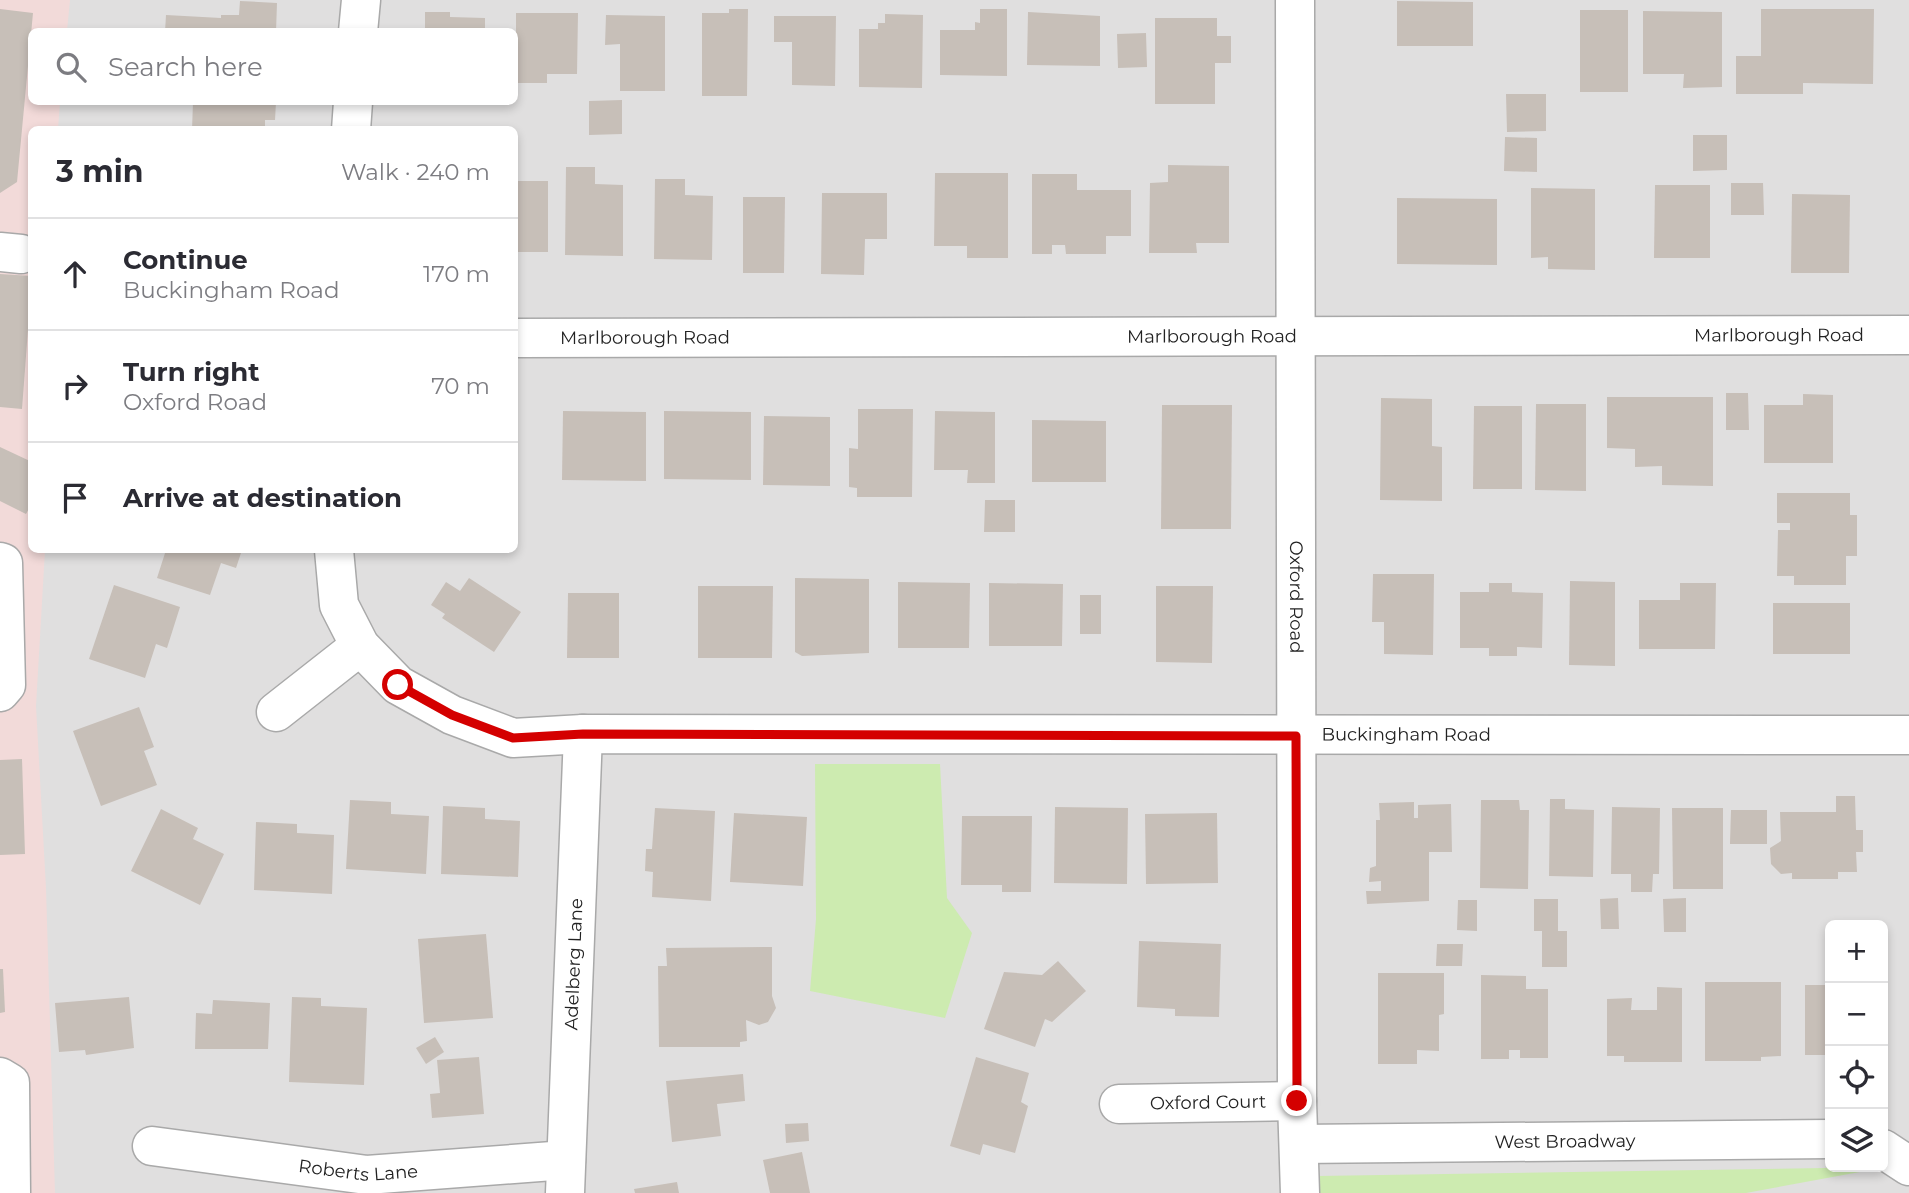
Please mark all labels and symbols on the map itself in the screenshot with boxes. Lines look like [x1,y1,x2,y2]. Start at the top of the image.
street label: Marlborough Road [1694,324,1864,346]
street label: Marlborough Road [1127,325,1297,348]
street label: Marlborough Road [560,327,730,349]
street label: Oxford Road [1285,541,1307,653]
route start [382,669,413,700]
street label: Buckingham Road [1321,724,1491,746]
street label: Adelberg Lane [560,898,588,1031]
route end [1281,1085,1312,1116]
street label: Oxford Court [1150,1091,1266,1114]
street label: West Broadway [1494,1130,1636,1153]
street label: Roberts Lane [297,1155,419,1186]

